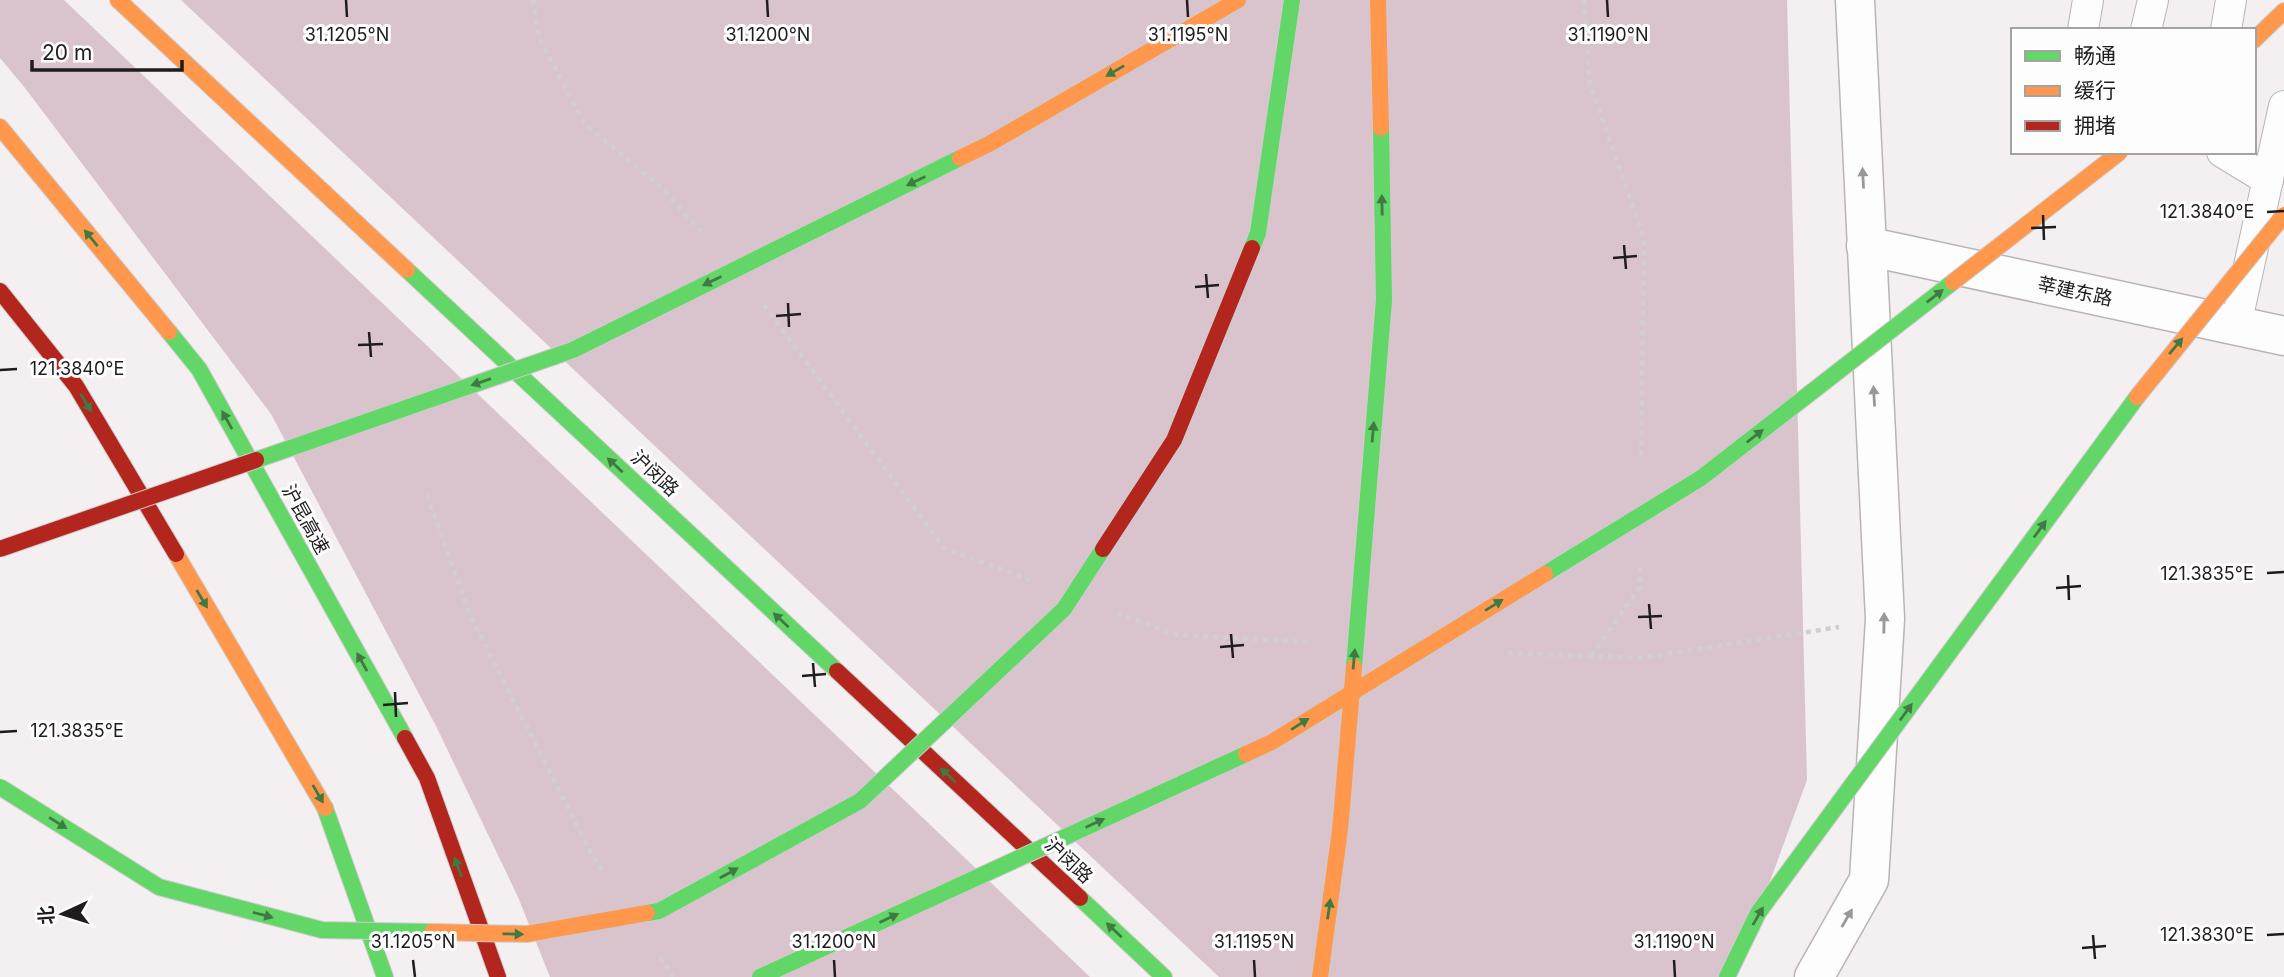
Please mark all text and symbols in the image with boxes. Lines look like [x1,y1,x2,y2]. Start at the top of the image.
text: 31.1205°N [305,24,389,45]
text: 31.1200°N [726,24,810,45]
text: 31.1195°N [1148,24,1228,45]
text: 31.1190°N [1568,24,1649,45]
scale bar [32,28,182,72]
legend [2011,28,2256,154]
text: 20 m [42,40,92,65]
text: 畅通 [2074,43,2116,68]
one-way arrow [1106,65,1125,77]
text: 缓行 [2074,78,2116,103]
text: 拥堵 [2074,113,2116,138]
one-way arrow [1858,167,1869,189]
one-way arrow [906,175,926,186]
one-way arrow [1377,194,1388,216]
text: 121.3840°E [2160,201,2254,222]
one-way arrow [84,230,99,248]
street label: 莘建东路 [2035,272,2114,311]
one-way arrow [702,276,722,287]
one-way arrow [1925,289,1943,304]
one-way arrow [2168,338,2183,355]
text: 121.3840°E [30,358,124,379]
one-way arrow [471,377,492,388]
one-way arrow [1868,384,1879,406]
one-way arrow [80,394,92,413]
one-way arrow [221,410,233,430]
one-way arrow [1368,421,1379,443]
one-way arrow [1746,429,1764,443]
street label: 沪闵路 [626,446,683,501]
one-way arrow [607,457,624,473]
street label: 沪昆高速 [277,480,334,558]
one-way arrow [2033,520,2047,538]
text: 121.3835°E [2160,563,2254,584]
one-way arrow [196,589,208,608]
one-way arrow [1484,599,1504,612]
one-way arrow [773,612,790,628]
one-way arrow [1879,612,1890,634]
one-way arrow [1349,648,1360,670]
one-way arrow [356,652,368,671]
one-way arrow [1898,703,1912,721]
one-way arrow [1291,718,1310,731]
text: 121.3835°E [30,720,124,741]
one-way arrow [939,767,956,783]
one-way arrow [312,785,324,804]
one-way arrow [48,817,67,830]
one-way arrow [1085,817,1106,828]
street label: 沪闵路 [1040,833,1097,888]
one-way arrow [453,856,464,877]
one-way arrow [719,867,739,879]
north arrow [28,879,98,949]
one-way arrow [1324,898,1335,920]
text: 北 [34,905,59,925]
one-way arrow [1752,907,1764,926]
one-way arrow [1841,908,1854,927]
one-way arrow [253,910,274,920]
one-way arrow [879,912,899,924]
one-way arrow [1106,923,1123,939]
text: 121.3830°E [2160,924,2254,945]
one-way arrow [502,928,524,939]
text: 31.1205°N [371,931,455,952]
text: 31.1200°N [792,931,876,952]
text: 31.1195°N [1214,931,1294,952]
text: 31.1190°N [1634,931,1715,952]

